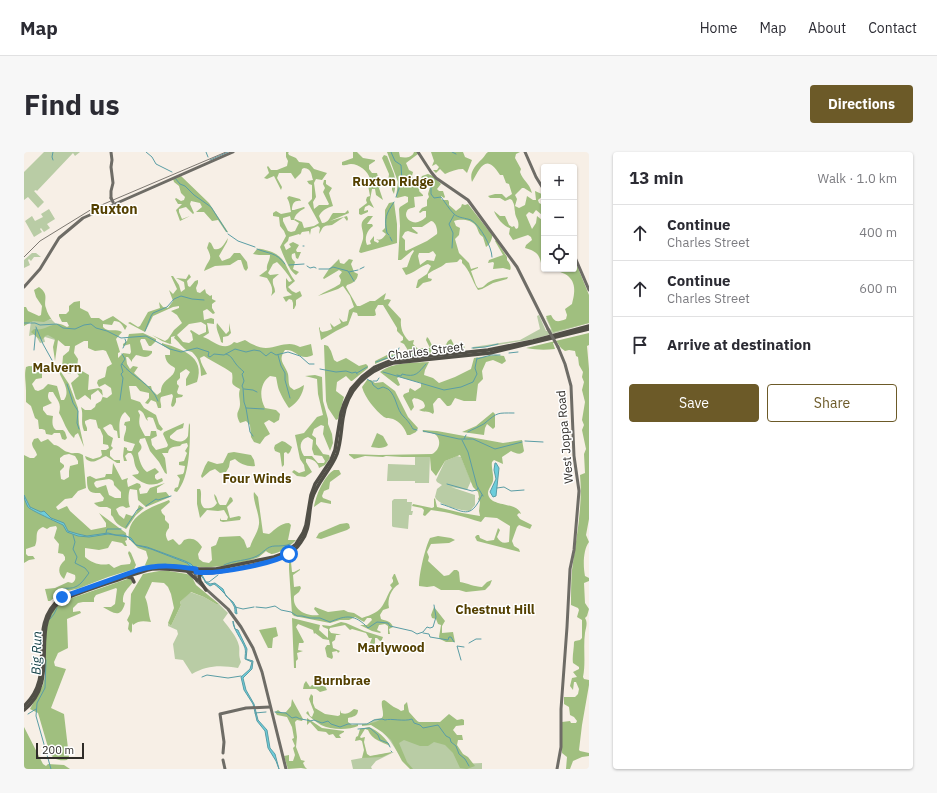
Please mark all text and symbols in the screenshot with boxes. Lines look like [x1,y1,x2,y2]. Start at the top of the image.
text: Map [20,16,58,40]
text: Home [700,19,737,37]
text: Map [759,19,786,37]
text: About [808,19,846,37]
text: Contact [868,19,917,37]
button: Directions [810,85,913,123]
text: Find us [24,86,120,123]
map controls [541,164,577,272]
button: + [541,164,577,200]
text: 13 min [629,167,684,189]
text: Walk · 1.0 km [817,170,897,187]
district label: Ruxton Ridge [352,173,434,190]
district label: Ruxton [90,200,138,218]
button: − [541,200,577,236]
text: Continue [667,215,731,234]
icon: ahead [629,222,651,244]
text: 400 m [859,224,897,241]
text: Charles Street [667,234,750,251]
button: locate [541,236,577,272]
text: Continue [667,271,731,290]
icon: ahead [629,278,651,300]
text: 600 m [859,280,897,297]
text: Charles Street [667,290,750,307]
icon: arrive [629,334,651,356]
text: Arrive at destination [667,335,811,354]
street label: Charles Street [387,338,465,363]
district label: Malvern [32,359,82,376]
button: Save [629,384,759,422]
button: Share [767,384,897,422]
street label: West Joppa Road [553,390,576,484]
district label: Four Winds [222,470,292,487]
route start [280,545,298,563]
route end [53,588,71,606]
district label: Chestnut Hill [455,601,535,618]
water label: Big Run [28,631,45,675]
district label: Marlywood [357,639,425,656]
district label: Burnbrae [313,672,371,689]
scale bar [36,741,84,760]
text: 200 m [42,743,74,757]

